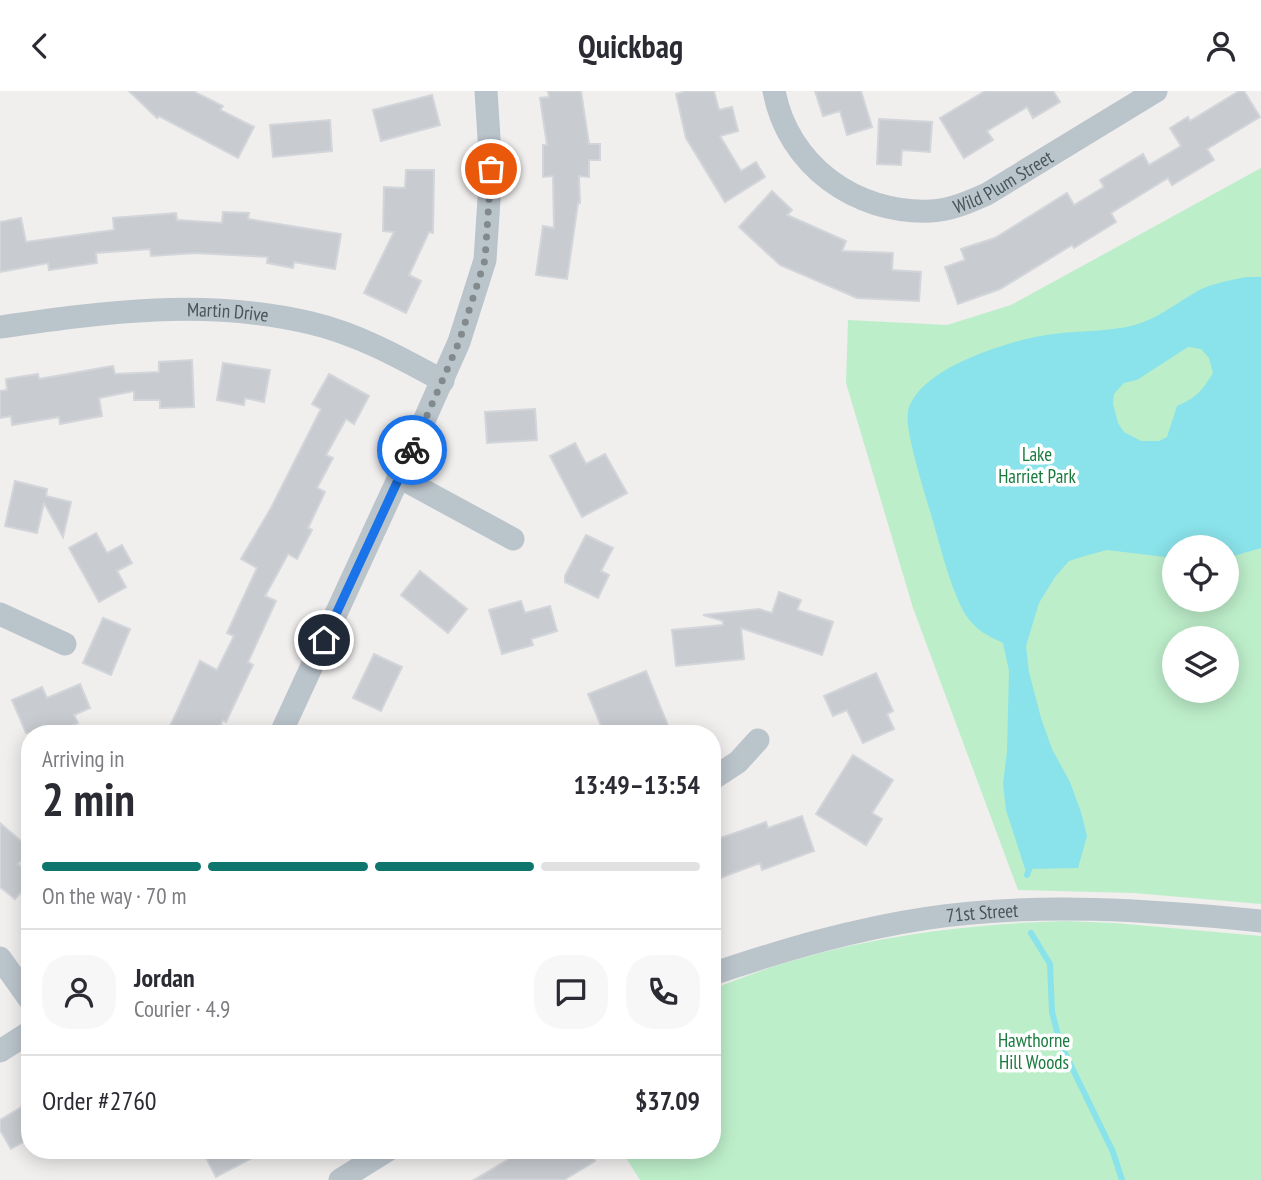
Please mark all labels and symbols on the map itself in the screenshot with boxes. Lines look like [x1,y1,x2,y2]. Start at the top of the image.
pin [461,139,521,199]
street label: Wild Plum Street [950,144,1058,219]
street label: Martin Drive [187,297,270,327]
courier [377,415,447,485]
park label: Lake Harriet Park [998,442,1076,488]
pin [294,610,354,670]
street label: 71st Street [945,898,1020,927]
park label: Hawthorne Hill Woods [998,1028,1070,1074]

